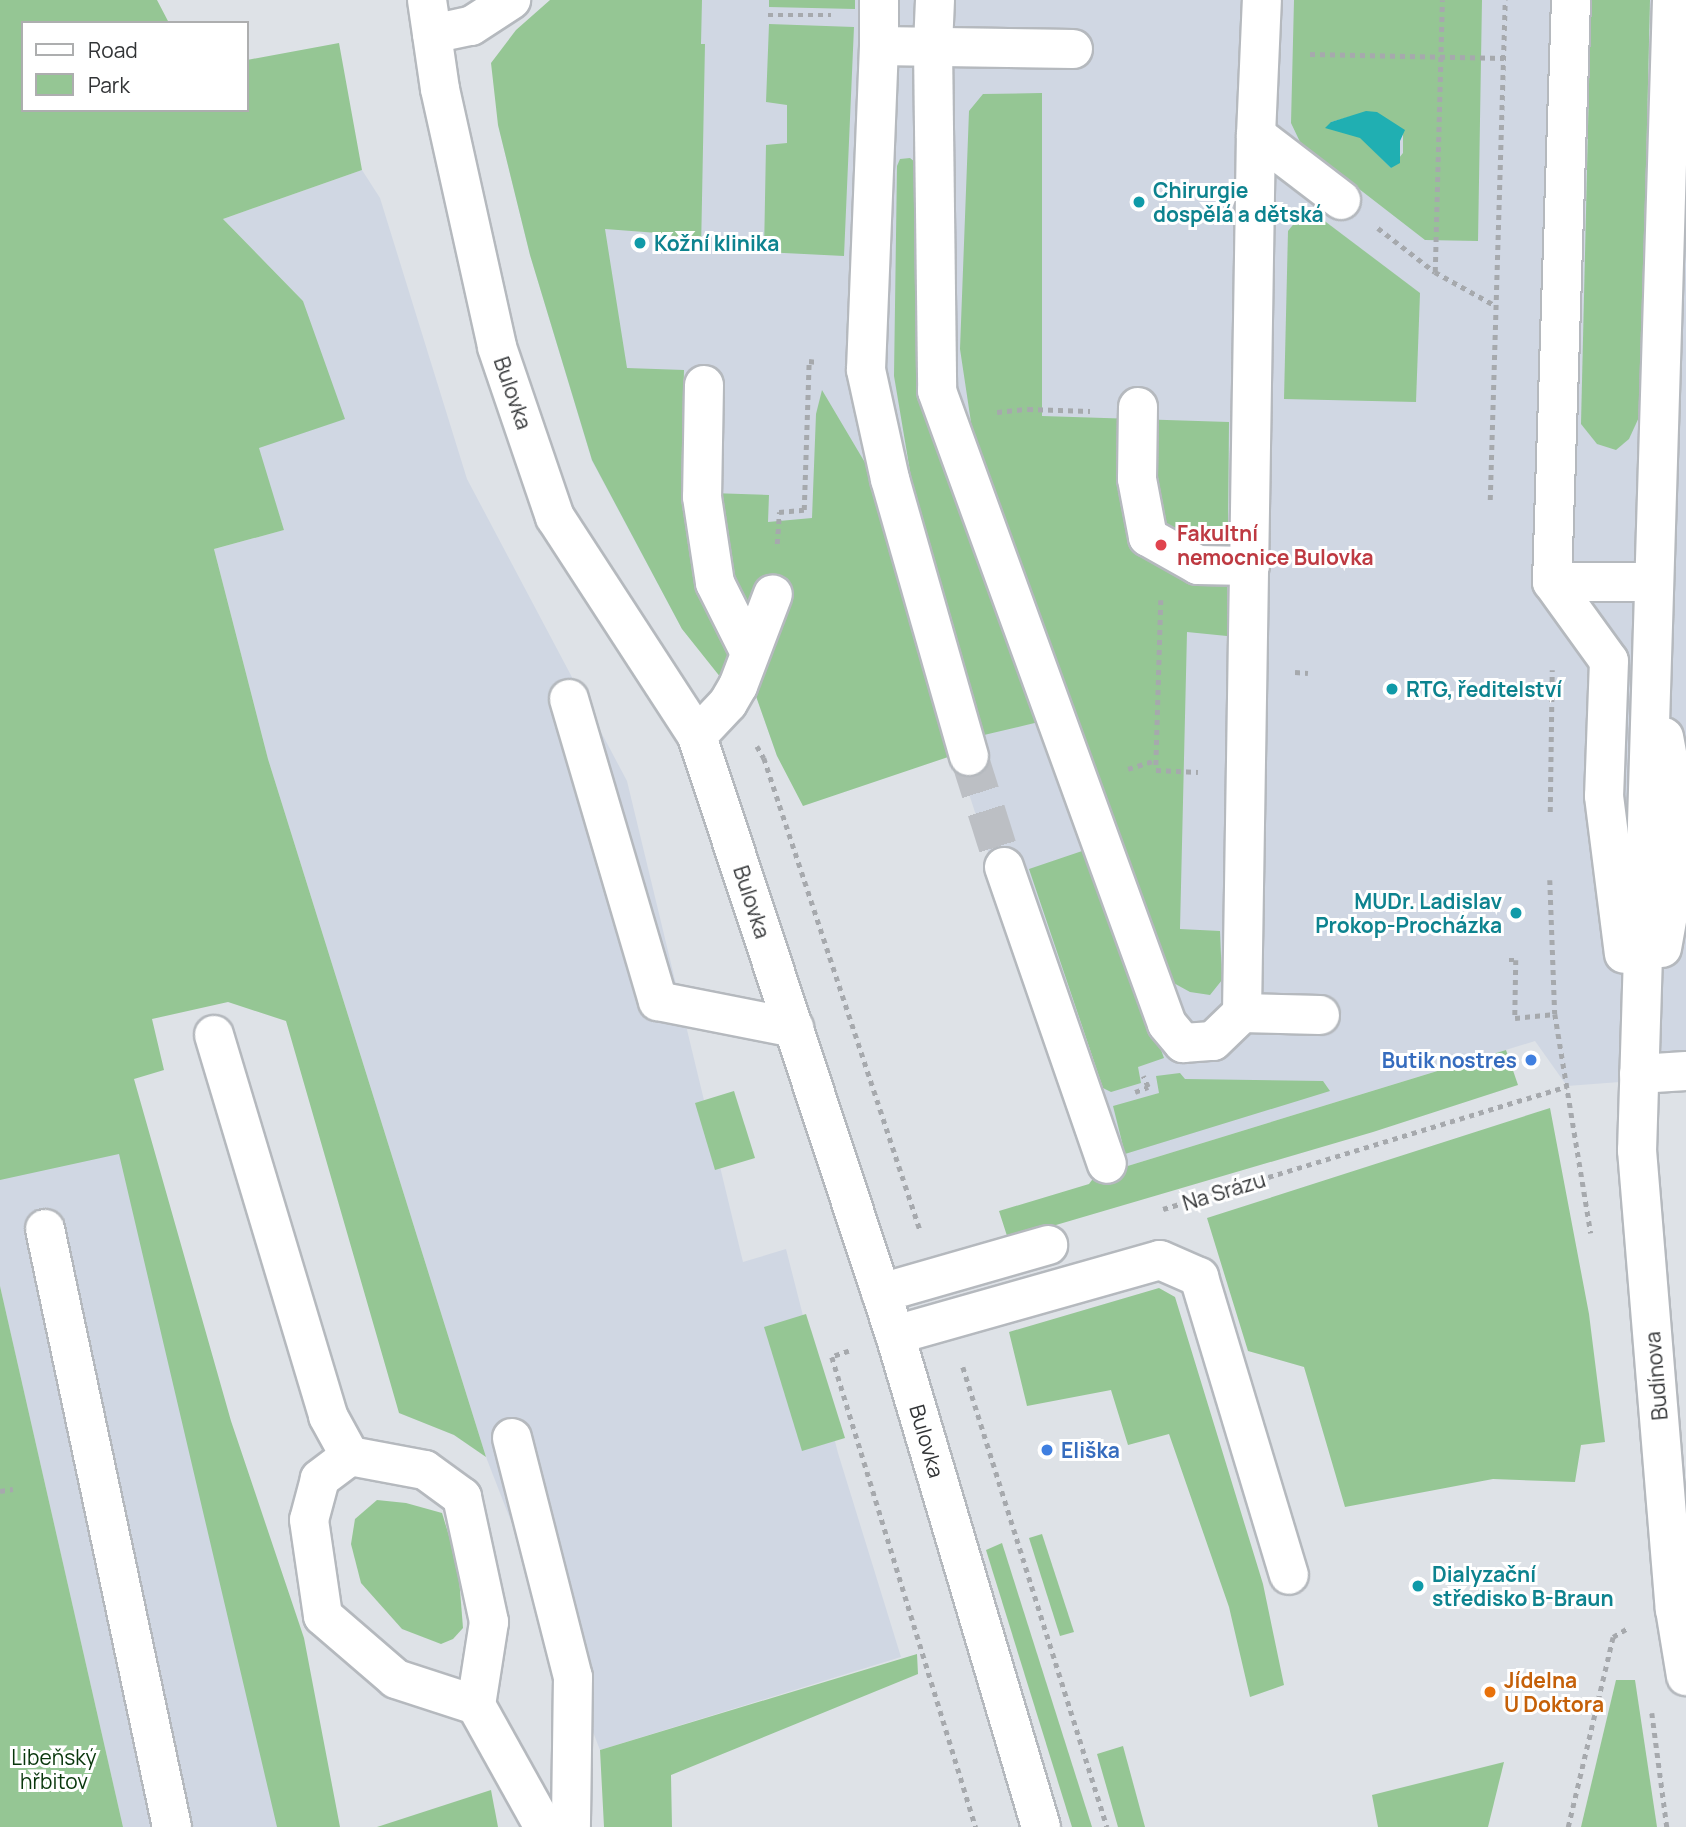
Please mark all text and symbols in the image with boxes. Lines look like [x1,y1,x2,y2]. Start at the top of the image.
legend [21,21,248,112]
text: Road [88,36,138,64]
text: Park [88,71,130,99]
place label: Chirurgie dospělá a dětská [1153,177,1324,227]
marker: Chirurgie dospělá a dětská [1131,194,1147,210]
place label: Kožní klinika [654,230,779,256]
marker: Kožní klinika [632,235,648,251]
street label: Bulovka [489,353,537,433]
place label: Fakultní nemocnice Bulovka [1177,520,1374,570]
marker: Fakultní nemocnice Bulovka [1151,535,1171,555]
place label: RTG, ředitelství [1406,676,1562,702]
marker: RTG, ředitelství [1384,681,1400,697]
street label: Bulovka [728,862,776,942]
place label: MUDr. Ladislav Prokop-Procházka [1315,888,1502,938]
marker: MUDr. Ladislav Prokop-Procházka [1508,905,1524,921]
place label: Butik nostres [1382,1047,1517,1073]
marker: Butik nostres [1523,1052,1539,1068]
street label: Na Srázu [1179,1166,1269,1216]
street label: Budínova [1640,1331,1672,1421]
street label: Bulovka [905,1401,949,1481]
place label: Eliška [1061,1437,1120,1463]
marker: Eliška [1039,1442,1055,1458]
place label: Dialyzační středisko B-Braun [1432,1561,1614,1611]
marker: Dialyzační středisko B-Braun [1410,1578,1426,1594]
place label: Jídelna U Doktora [1504,1667,1604,1717]
marker: Jídelna U Doktora [1482,1684,1498,1700]
park label: Libeňský hřbitov [11,1744,97,1794]

